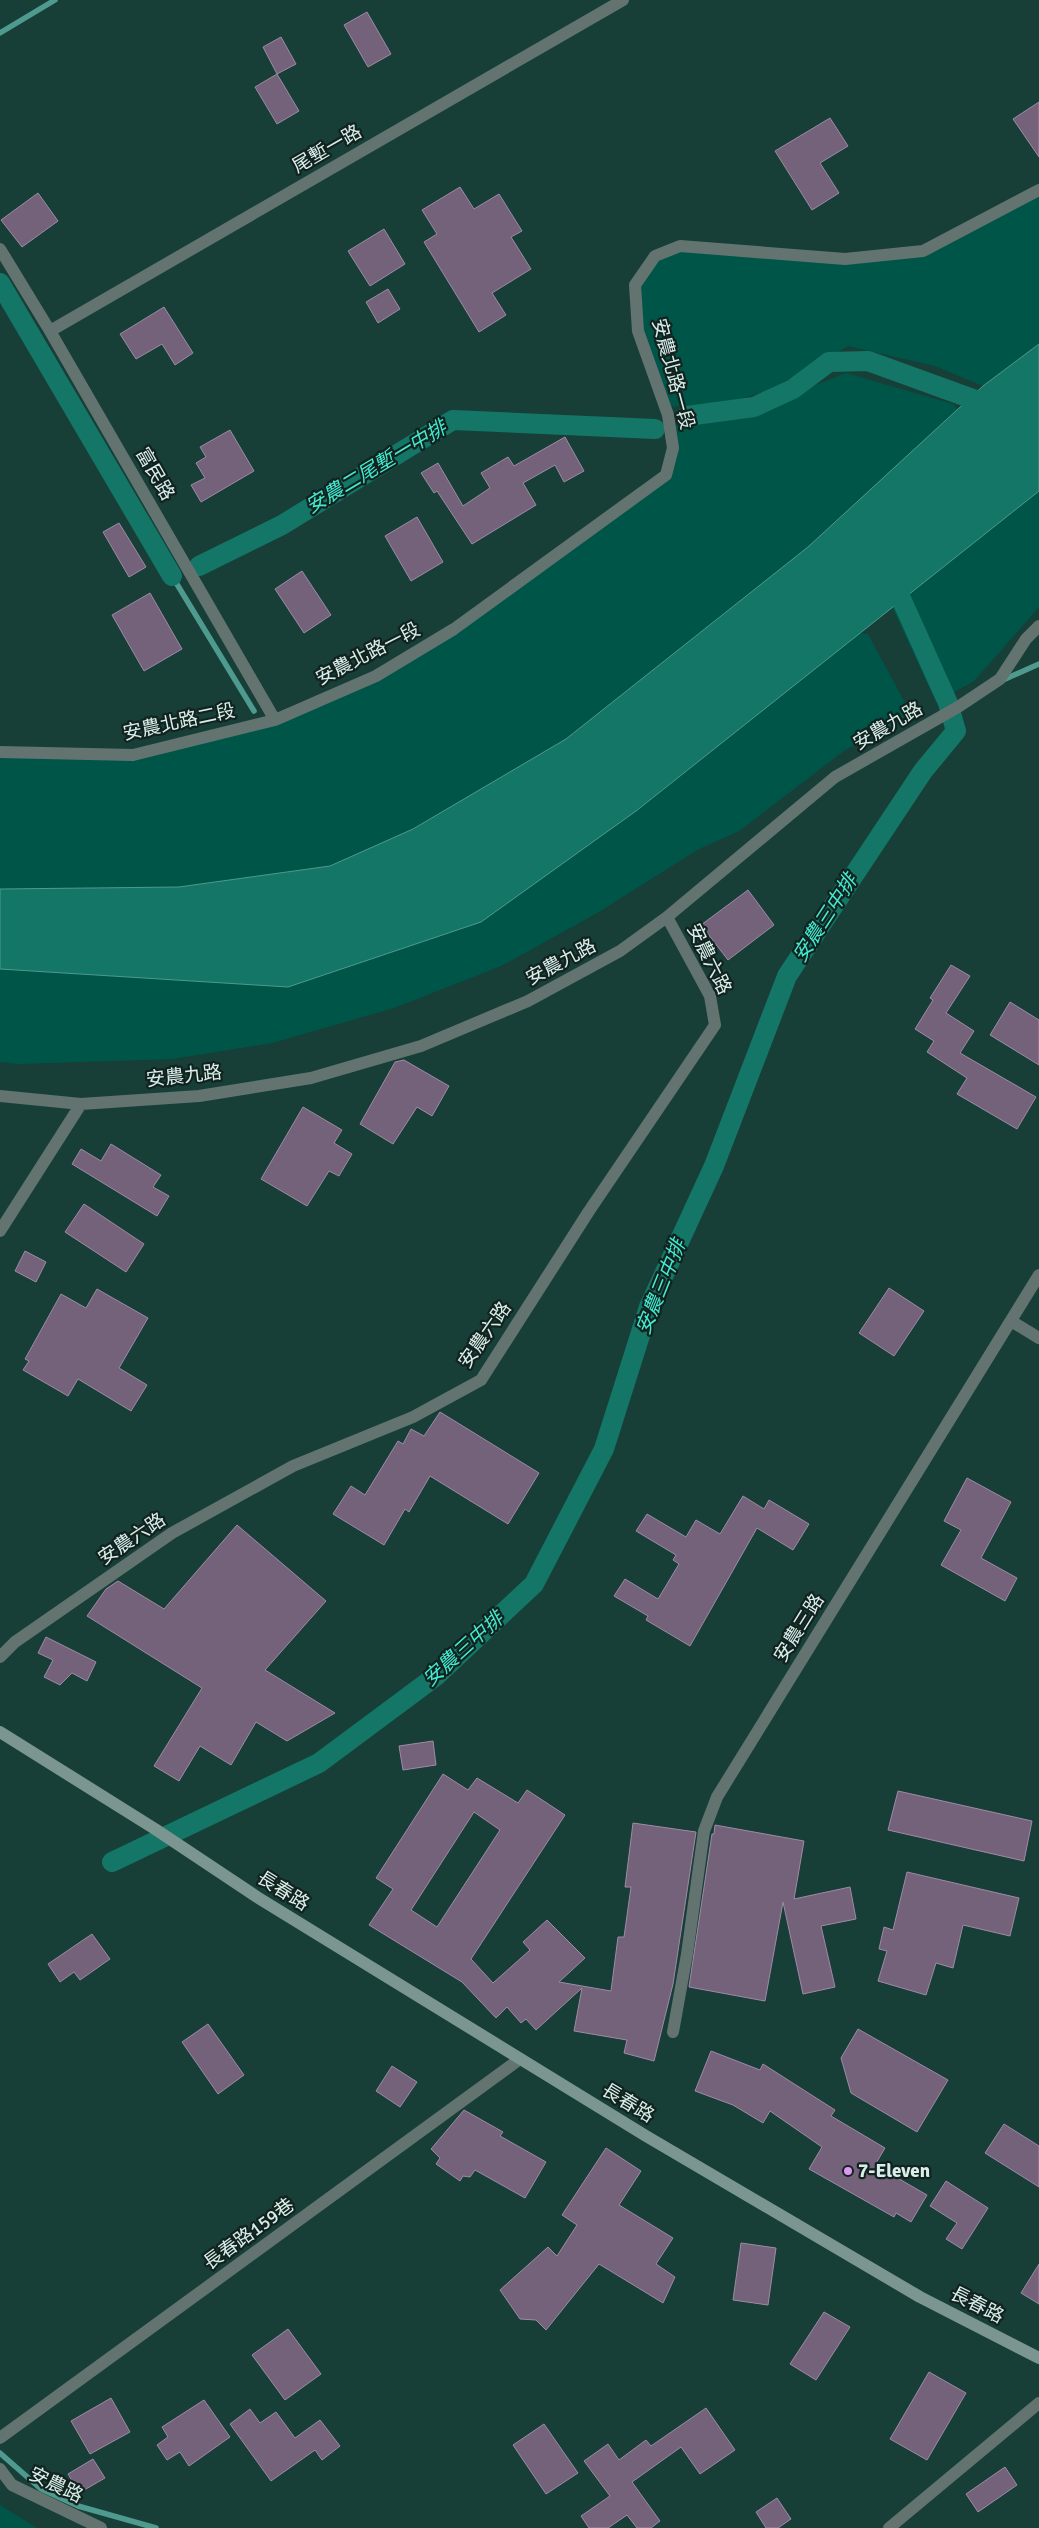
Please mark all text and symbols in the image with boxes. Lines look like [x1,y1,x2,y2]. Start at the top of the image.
street label: 尾塹一路 [288,120,366,178]
street label: 安農北路一段 [647,316,699,432]
water label: 安農二尾塹一中排 [301,414,454,519]
street label: 富民路 [130,443,180,505]
street label: 安農北路一段 [312,617,424,691]
street label: 安農九路 [849,697,927,755]
street label: 安農北路二段 [121,698,237,746]
water label: 安農三中排 [787,867,864,967]
street label: 安農六路 [682,920,736,998]
street label: 安農九路 [522,934,600,990]
street label: 安農九路 [145,1060,223,1092]
water label: 安農三中排 [631,1233,692,1338]
street label: 安農六路 [453,1297,517,1373]
street label: 安農六路 [94,1508,170,1570]
street label: 安農三路 [769,1589,829,1667]
water label: 安農三中排 [417,1604,511,1692]
street label: 長春路 [252,1866,314,1916]
street label: 長春路 [597,2078,659,2128]
place label: 7-Eleven [858,2159,930,2183]
marker: 7-Eleven [842,2165,854,2177]
street label: 長春路159巷 [199,2193,299,2275]
street label: 長春路 [946,2281,1008,2329]
street label: 安農路 [25,2462,87,2508]

